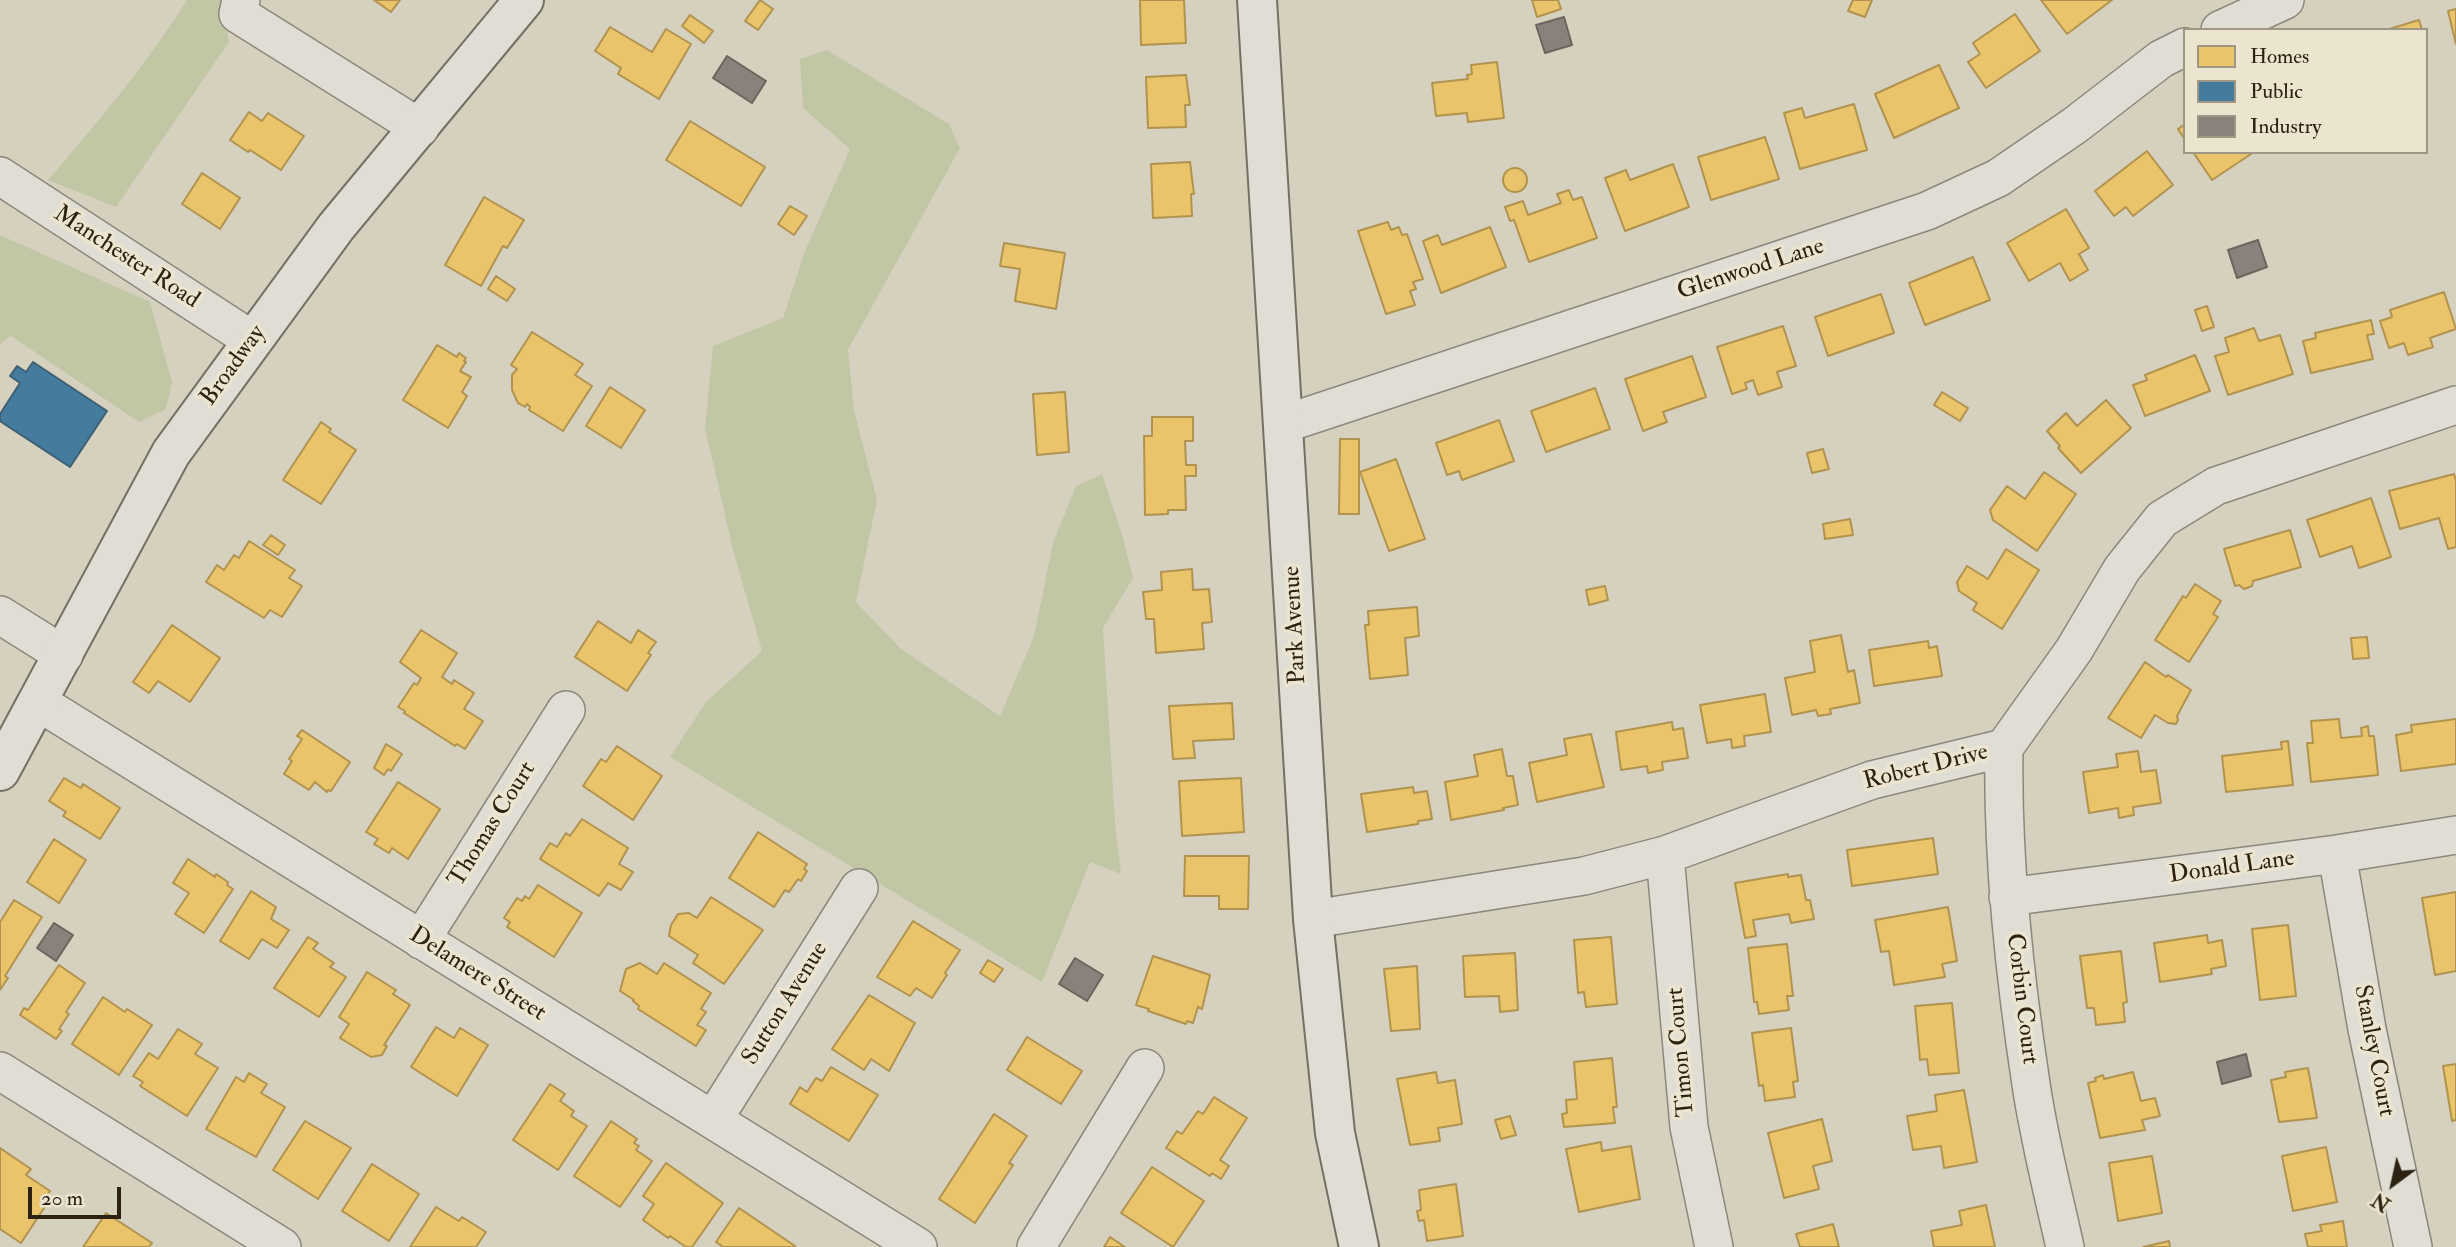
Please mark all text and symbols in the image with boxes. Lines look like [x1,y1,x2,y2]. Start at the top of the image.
legend [2183,28,2428,154]
text: Homes [2250,43,2309,70]
text: Public [2250,78,2303,105]
text: Industry [2250,113,2322,140]
street label: Manchester Road [48,200,204,316]
street label: Glenwood Lane [1674,233,1828,307]
street label: Broadway [195,320,273,412]
street label: Park Avenue [1279,565,1313,685]
street label: Robert Drive [1861,739,1991,797]
street label: Thomas Court [443,757,543,893]
street label: Donald Lane [2168,845,2296,891]
street label: Delamere Street [403,921,551,1029]
street label: Corbin Court [1999,932,2043,1066]
street label: Sutton Avenue [737,937,835,1071]
street label: Stanley Court [2346,983,2400,1119]
street label: Timon Court [1662,986,1702,1118]
north arrow [2358,1149,2428,1219]
scale bar [32,1174,124,1218]
text: 20 m [41,1185,83,1212]
text: N [2368,1187,2395,1216]

